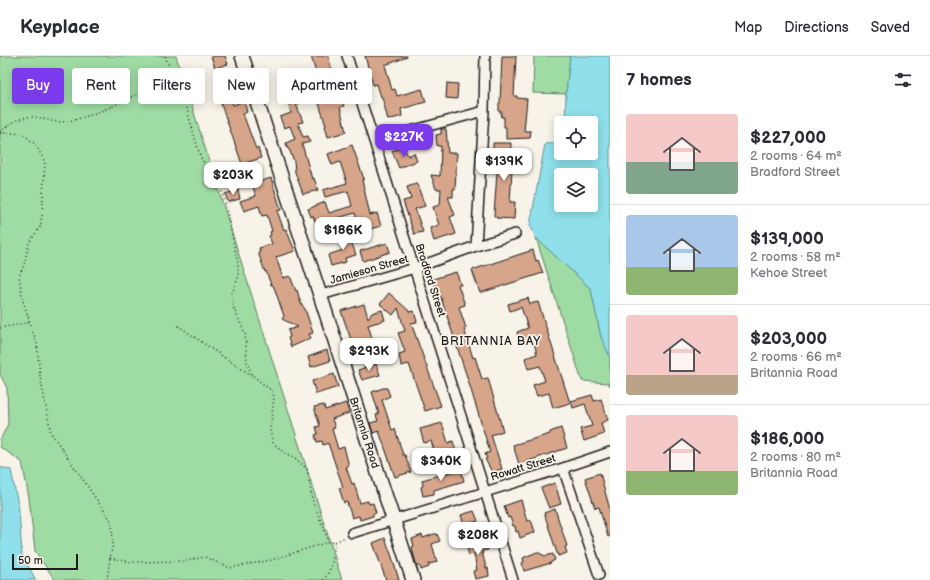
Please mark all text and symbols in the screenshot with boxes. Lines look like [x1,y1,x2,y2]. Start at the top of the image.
text: Keyplace [20,16,100,39]
text: Map [734,19,762,36]
text: Directions [784,19,849,36]
text: Saved [871,19,910,36]
chip: Buy [12,68,64,104]
chip: Rent [72,68,130,104]
chip: Filters [138,68,205,104]
chip: New [213,68,269,104]
chip: Apartment [277,68,372,104]
icon: filters [892,69,914,91]
text: 7 homes [626,70,692,90]
map controls [554,116,598,212]
button: locate [554,116,598,160]
pin: $227K [376,124,432,158]
text: $227,000 [750,128,826,148]
text: $227K [384,129,424,145]
icon: home [658,130,706,178]
pin: $139K [476,148,532,182]
text: 2 rooms · 64 m² [750,148,842,164]
text: $139K [485,153,523,169]
pin: $203K [205,162,261,196]
text: Bradford Street [750,164,840,180]
text: $203K [213,167,253,183]
button: layers [554,168,598,212]
pin: $186K [315,217,371,251]
text: $186K [324,222,362,238]
text: $139,000 [750,229,824,249]
icon: home [658,231,706,279]
street label: Bradford Street [413,242,449,319]
text: 2 rooms · 58 m² [750,249,841,265]
street label: Jamieson Street [329,252,410,287]
text: Kehoe Street [750,265,827,281]
text: $203,000 [750,329,827,349]
icon: home [658,331,706,379]
district label: BRITANNIA BAY [441,334,541,349]
pin: $293K [341,338,397,372]
text: $293K [349,343,389,359]
text: 2 rooms · 66 m² [750,349,842,365]
text: Britannia Road [750,365,838,381]
street label: Britannia Road [347,395,382,470]
text: $186,000 [750,429,824,449]
icon: home [658,431,706,479]
pin: $340K [413,448,469,482]
text: 2 rooms · 80 m² [750,449,841,465]
street label: Rowatt Street [489,451,558,484]
text: $340K [421,453,461,469]
text: Britannia Road [750,465,838,481]
pin: $208K [450,522,506,556]
text: $208K [458,527,498,543]
scale bar [12,552,78,571]
text: 50 m [18,554,43,567]

